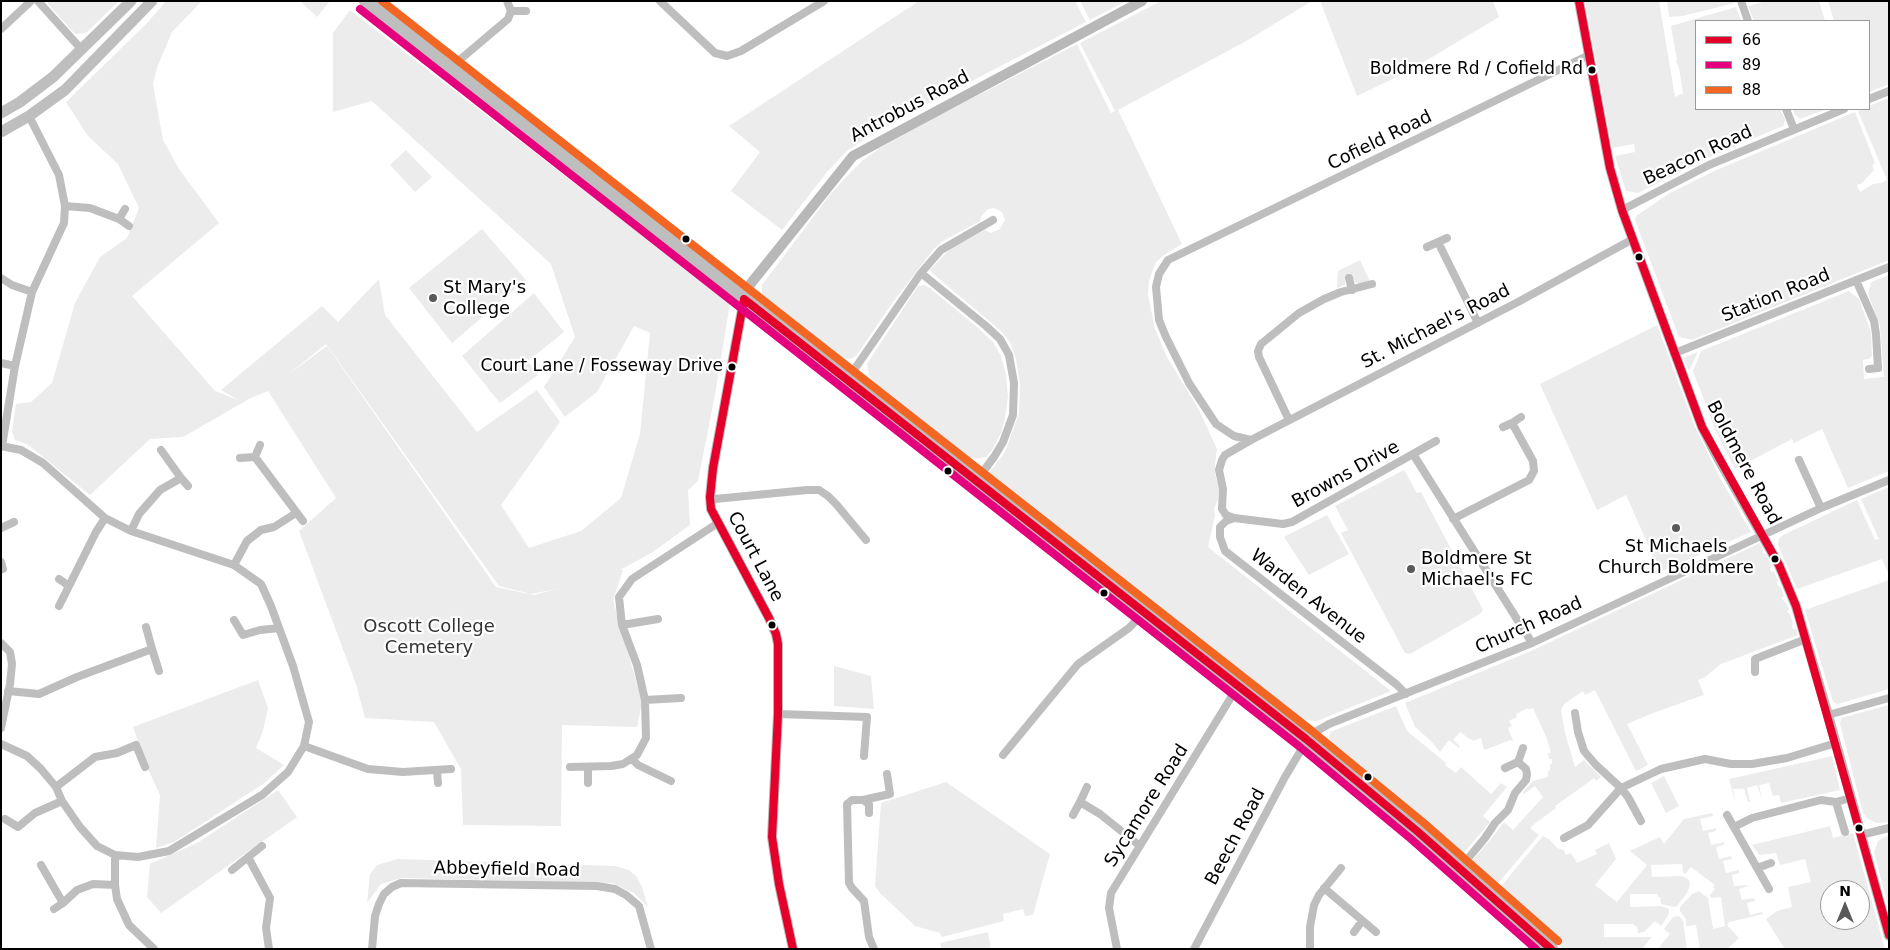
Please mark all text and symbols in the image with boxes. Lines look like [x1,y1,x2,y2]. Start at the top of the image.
legend [1695,20,1870,110]
text: 66 [1742,31,1761,49]
text: 89 [1742,56,1761,74]
place label: Boldmere Rd / Cofield Rd [1370,60,1583,80]
marker: Boldmere Rd / Cofield Rd [1587,65,1597,75]
street label: Antrobus Road [847,67,973,147]
text: 88 [1742,81,1761,99]
street label: Cofield Road [1324,106,1436,176]
street label: Beacon Road [1640,121,1756,191]
unlabelled marker [681,234,691,244]
unlabelled marker [1634,252,1644,262]
street label: Station Road [1719,264,1833,328]
place label: St Mary's College [443,277,526,320]
street label: St. Michael's Road [1358,280,1514,374]
marker: St Mary's College [427,292,439,304]
place label: Court Lane / Fosseway Drive [480,357,723,377]
marker: Court Lane / Fosseway Drive [727,362,737,372]
street label: Boldmere Road [1701,397,1785,529]
street label: Browns Drive [1288,437,1404,513]
unlabelled marker [943,466,953,476]
street label: Court Lane [722,508,788,606]
marker: St Michaels Church Boldmere [1670,522,1682,534]
place label: St Michaels Church Boldmere [1598,536,1754,578]
street label: Warden Avenue [1246,545,1370,649]
place label: Boldmere St Michael's FC [1421,548,1533,590]
unlabelled marker [1770,554,1780,564]
marker: Boldmere St Michael's FC [1405,563,1417,575]
unlabelled marker [1099,588,1109,598]
street label: Church Road [1472,593,1586,659]
park label: Oscott College Cemetery [363,616,495,659]
unlabelled marker [767,620,777,630]
street label: Sycamore Road [1101,741,1193,871]
unlabelled marker [1363,772,1373,782]
street label: Beech Road [1201,785,1271,889]
unlabelled marker [1854,823,1864,833]
street label: Abbeyfield Road [434,858,580,882]
north arrow [1820,880,1870,930]
text: N [1839,883,1851,899]

